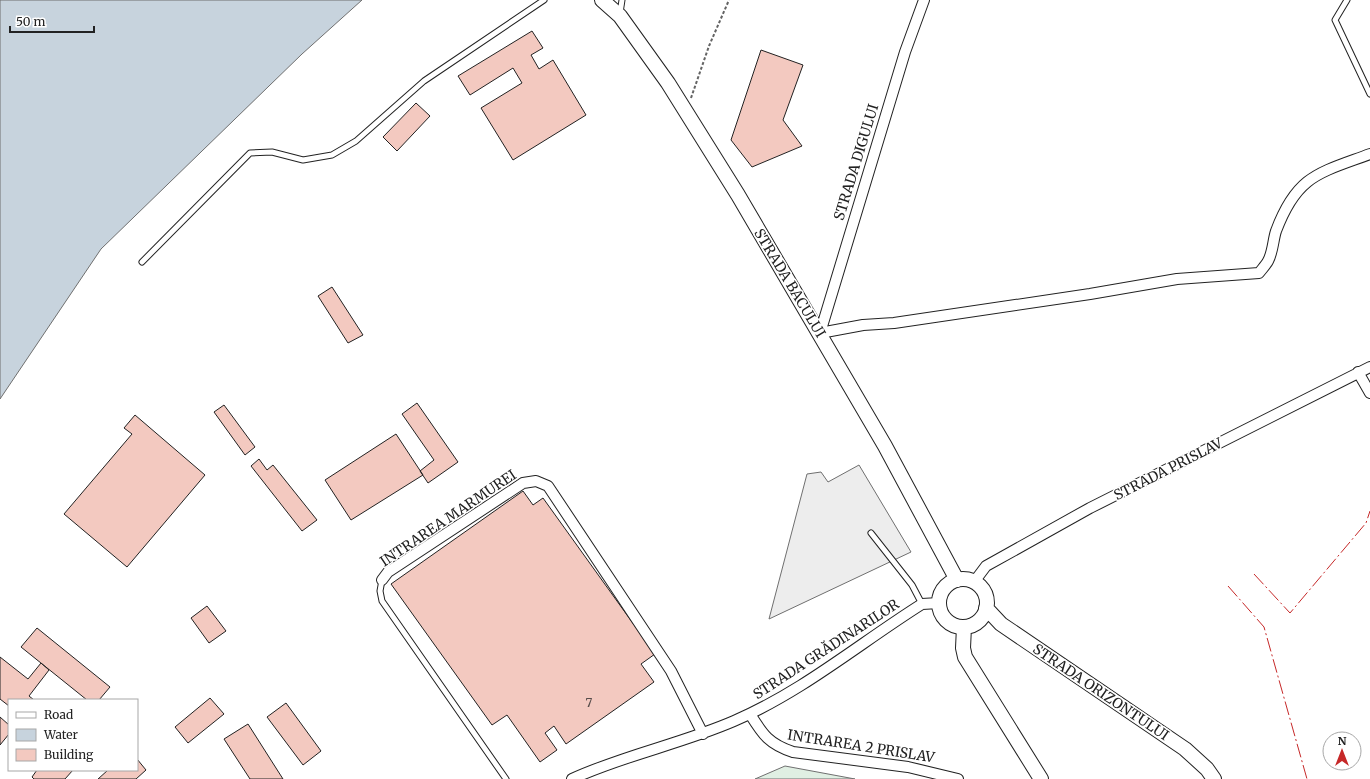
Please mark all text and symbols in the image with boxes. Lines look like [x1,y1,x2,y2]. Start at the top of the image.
scale bar [10,8,94,34]
text: 50 m [16,14,45,29]
street label: STRADA DIGULUI [830,102,882,222]
street label: STRADA BACULUI [750,225,830,341]
street label: STRADA PRISLAV [1111,433,1226,504]
street label: INTRAREA MARMUREI [376,466,520,570]
street label: STRADA GRĂDINARILOR [750,595,903,703]
street label: STRADA ORIZONTULUI [1029,640,1173,744]
house number: 7 [586,695,593,710]
legend [8,699,138,771]
text: Road [44,707,73,722]
street label: INTRAREA 2 PRISLAV [786,725,936,767]
text: Water [43,727,79,742]
north arrow [1322,731,1362,771]
text: N [1338,734,1347,748]
text: Building [44,747,94,762]

